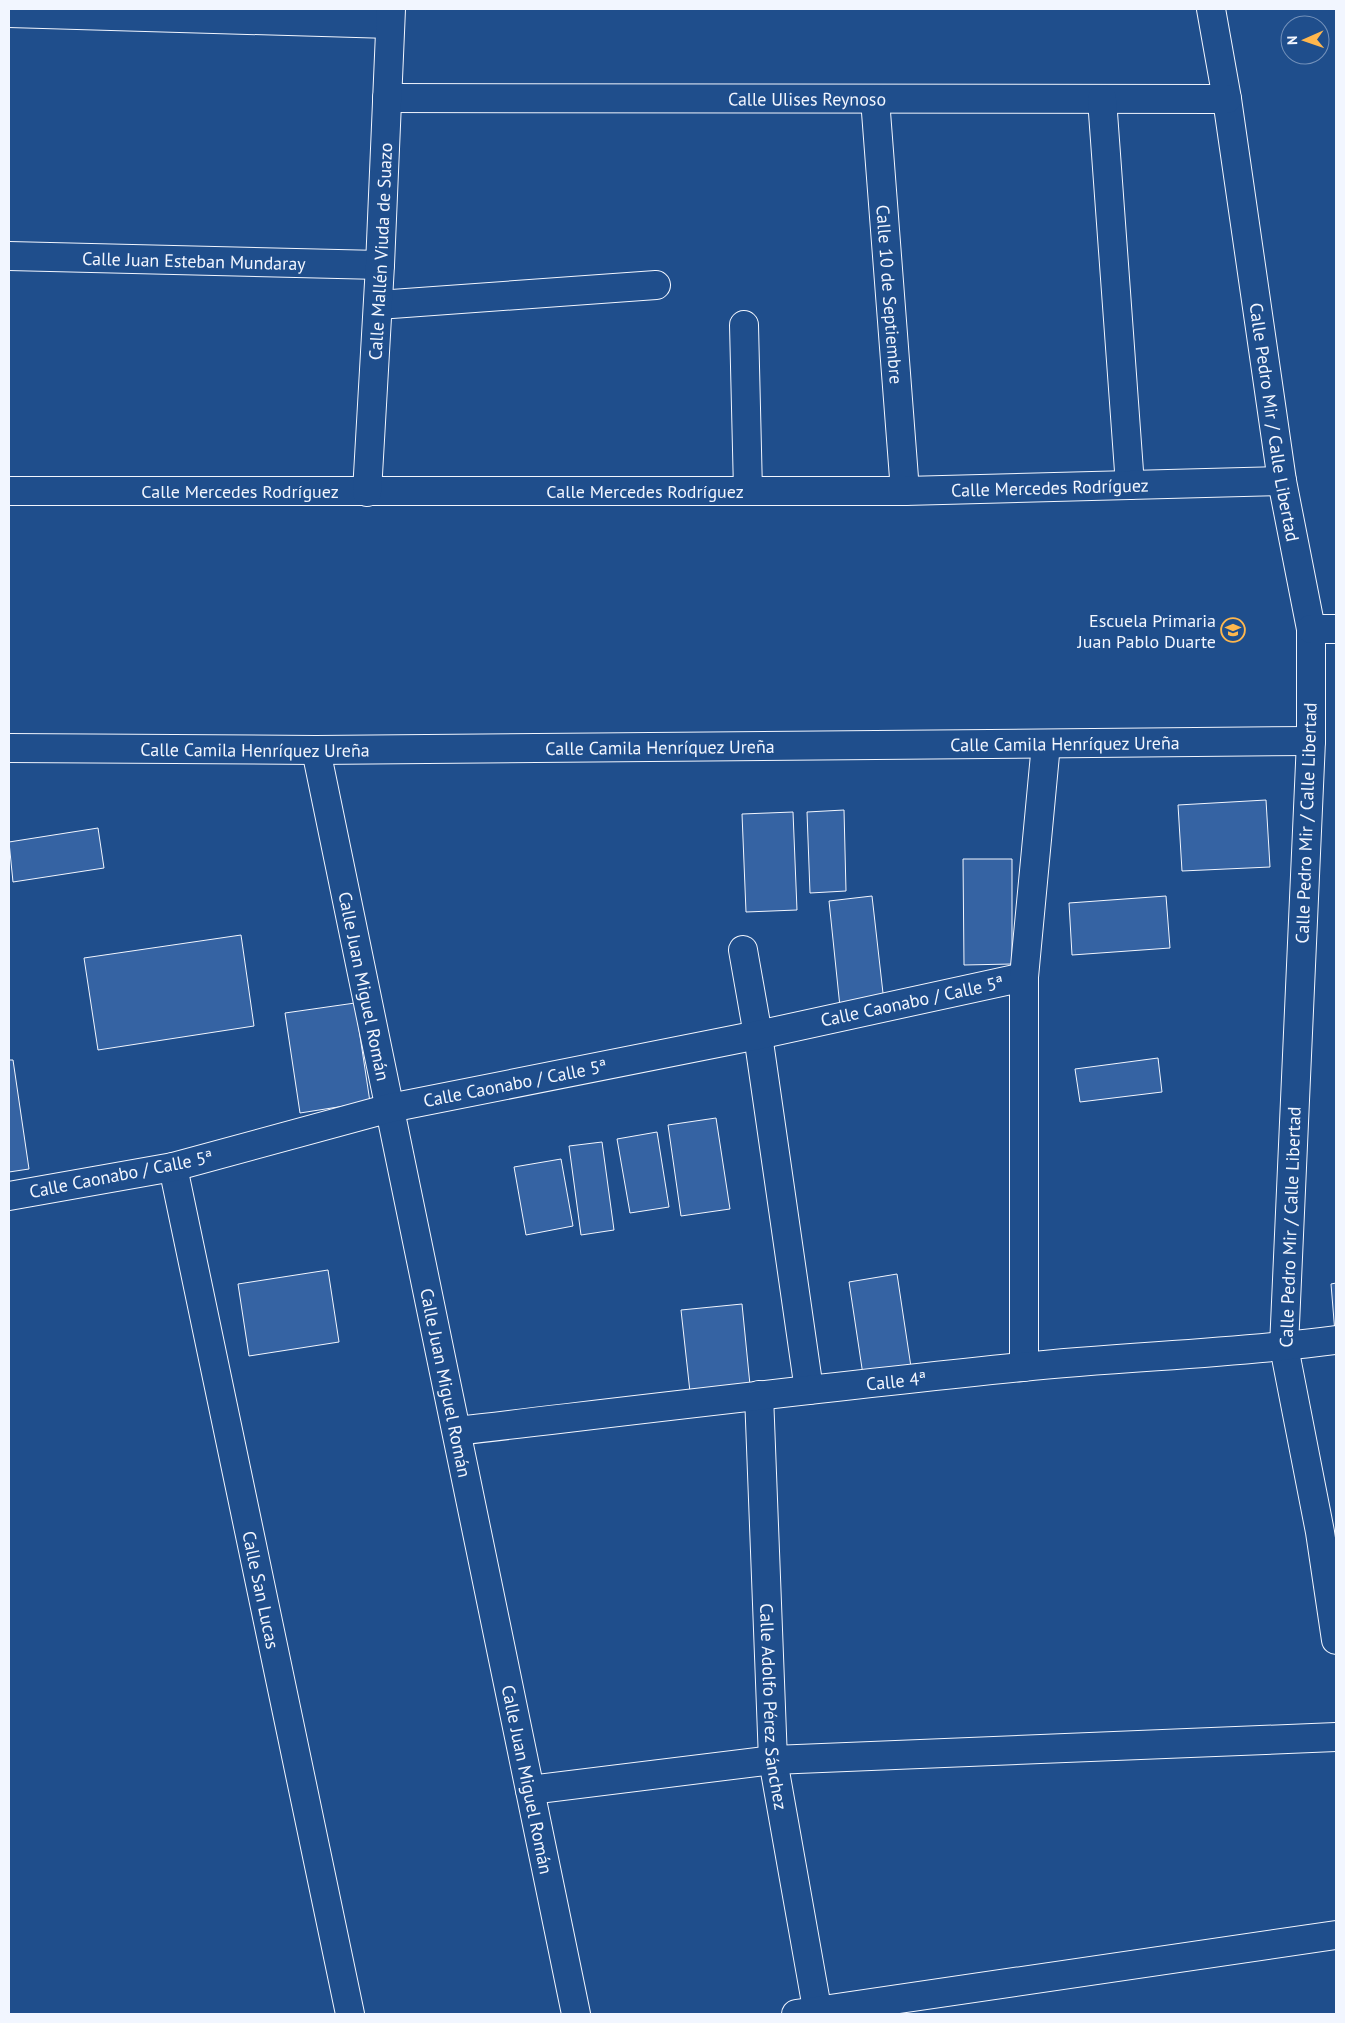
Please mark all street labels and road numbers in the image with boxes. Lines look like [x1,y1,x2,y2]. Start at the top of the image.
street label: Calle Ulises Reynoso [728,87,886,110]
street label: Calle Mallén Viuda de Suazo [363,142,397,361]
street label: Calle 10 de Septiembre [872,204,908,385]
street label: Calle Juan Esteban Mundaray [82,246,307,275]
street label: Calle Pedro Mir / Calle Libertad [1245,301,1305,543]
street label: Calle Mercedes Rodríguez [951,473,1149,501]
street label: Calle Mercedes Rodríguez [141,480,339,503]
street label: Calle Mercedes Rodríguez [546,480,744,503]
street label: Calle Pedro Mir / Calle Libertad [1290,702,1322,944]
street label: Calle Camila Henríquez Ureña [950,731,1180,756]
street label: Calle Camila Henríquez Ureña [545,734,775,759]
street label: Calle Camila Henríquez Ureña [140,737,370,762]
street label: Calle Juan Miguel Román [334,889,395,1083]
street label: Calle Caonabo / Calle 5ª [819,970,1005,1032]
street label: Calle Caonabo / Calle 5ª [421,1054,609,1112]
street label: Calle Pedro Mir / Calle Libertad [1274,1106,1306,1348]
street label: Calle Caonabo / Calle 5ª [27,1145,215,1203]
street label: Calle Juan Miguel Román [415,1286,477,1479]
street label: Calle 4ª [865,1366,927,1396]
street label: Calle San Lucas [238,1529,285,1651]
street label: Calle Adolfo Pérez Sánchez [755,1603,793,1812]
street label: Calle Juan Miguel Román [497,1683,558,1876]

